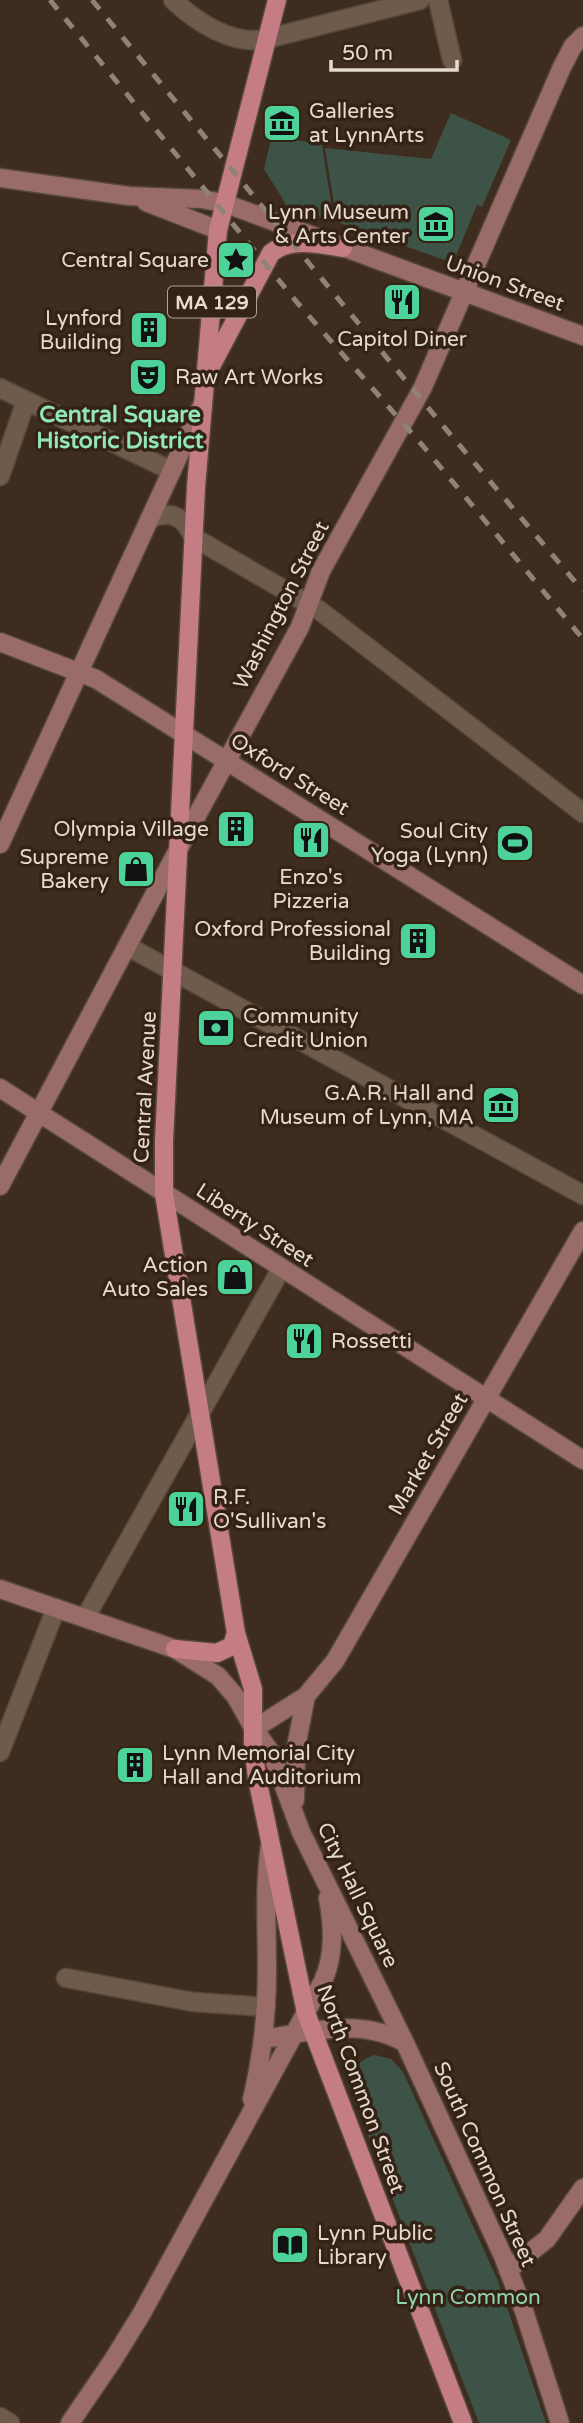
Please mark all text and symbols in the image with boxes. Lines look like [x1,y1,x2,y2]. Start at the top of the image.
scale bar [331,28,457,72]
text: 50 m [342,41,393,66]
place label: Galleries at LynnArts [309,99,424,148]
museum icon: Galleries at LynnArts [261,102,303,144]
place label: Lynn Museum & Arts Center [268,200,409,249]
museum icon: Lynn Museum & Arts Center [415,203,457,245]
place icon: Central Square [215,239,257,281]
place label: Central Square [61,248,209,273]
street label: Union Street [442,250,568,317]
restaurant icon: Capitol Diner [381,281,423,323]
road number: MA 129 [168,286,256,318]
place label: Lynford Building [40,306,122,355]
building icon: Lynford Building [128,309,170,351]
place label: Capitol Diner [337,327,467,352]
theatre icon: Raw Art Works [127,356,169,398]
place label: Raw Art Works [175,365,323,390]
district label: Central Square Historic District [36,401,204,455]
street label: Washington Street [228,517,335,693]
street label: Oxford Street [226,728,354,821]
building icon: Olympia Village [215,808,257,850]
place label: Olympia Village [54,817,209,842]
restaurant icon: Enzo's Pizzeria [290,819,332,861]
place label: Soul City Yoga (Lynn) [371,819,488,868]
sports icon: Soul City Yoga (Lynn) [494,822,536,864]
place label: Supreme Bakery [19,845,109,894]
shop icon: Supreme Bakery [115,848,157,890]
place label: Enzo's Pizzeria [272,865,350,914]
place label: Oxford Professional Building [194,917,391,966]
building icon: Oxford Professional Building [397,920,439,962]
place label: Community Credit Union [243,1004,368,1053]
bank icon: Community Credit Union [195,1007,237,1049]
street label: Central Avenue [129,1010,162,1164]
place label: G.A.R. Hall and Museum of Lynn, MA [260,1081,474,1130]
museum icon: G.A.R. Hall and Museum of Lynn, MA [480,1084,522,1126]
street label: Liberty Street [191,1178,318,1273]
place label: Action Auto Sales [102,1253,208,1302]
shop icon: Action Auto Sales [214,1256,256,1298]
restaurant icon: Rossetti [283,1320,325,1362]
place label: Rossetti [331,1329,412,1354]
street label: Market Street [383,1389,473,1520]
place label: R.F. O'Sullivan's [213,1485,326,1534]
restaurant icon: R.F. O'Sullivan's [165,1488,207,1530]
place label: Lynn Memorial City Hall and Auditorium [162,1741,362,1790]
building icon: Lynn Memorial City Hall and Auditorium [114,1744,156,1786]
street label: City Hall Square [312,1819,404,1972]
street label: North Common Street [311,1981,410,2197]
street label: South Common Street [428,2058,541,2270]
place label: Lynn Public Library [317,2221,433,2270]
library icon: Lynn Public Library [269,2224,311,2266]
park label: Lynn Common [395,2285,541,2310]

